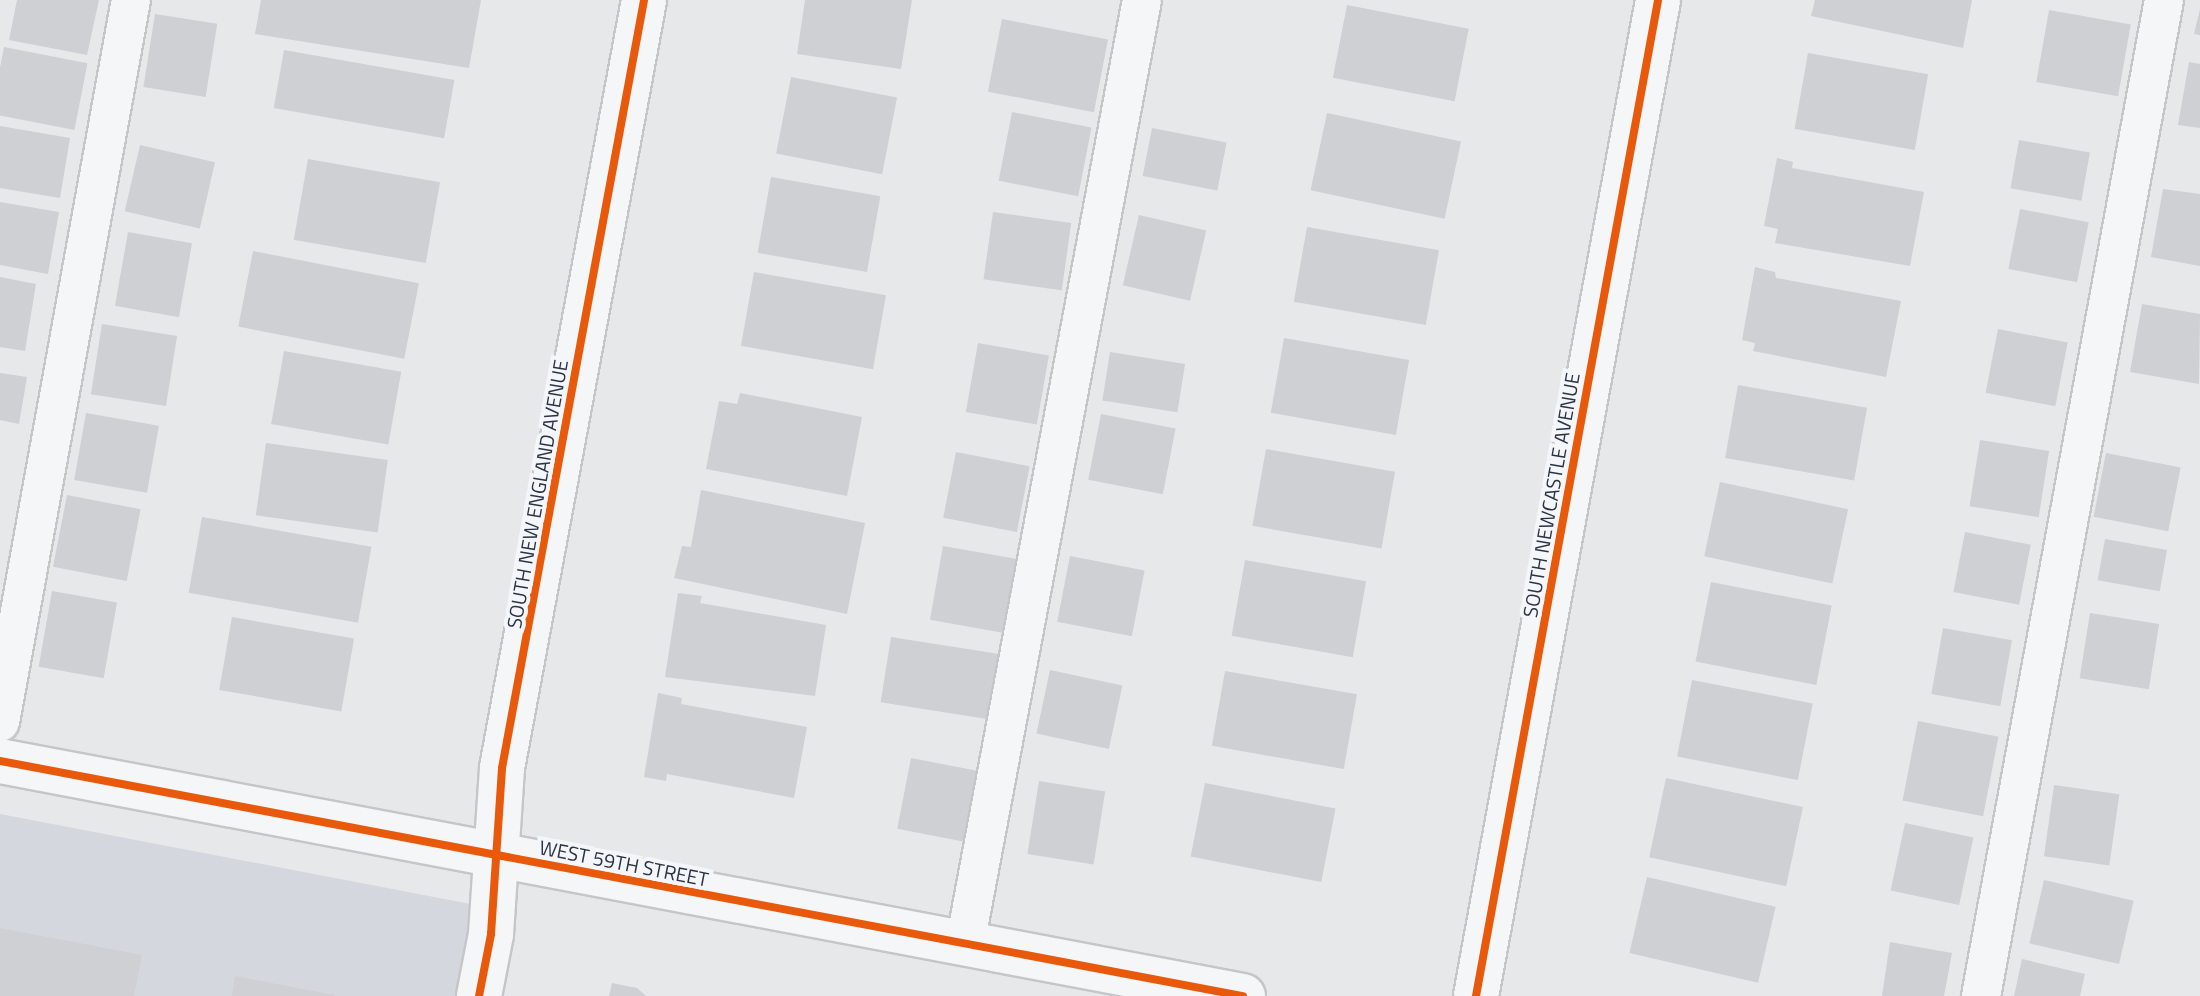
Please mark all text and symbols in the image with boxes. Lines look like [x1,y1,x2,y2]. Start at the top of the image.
street label: SOUTH NEW ENGLAND AVENUE [501,358,573,630]
street label: SOUTH NEWCASTLE AVENUE [1518,371,1584,619]
street label: WEST 59TH STREET [537,835,711,891]

